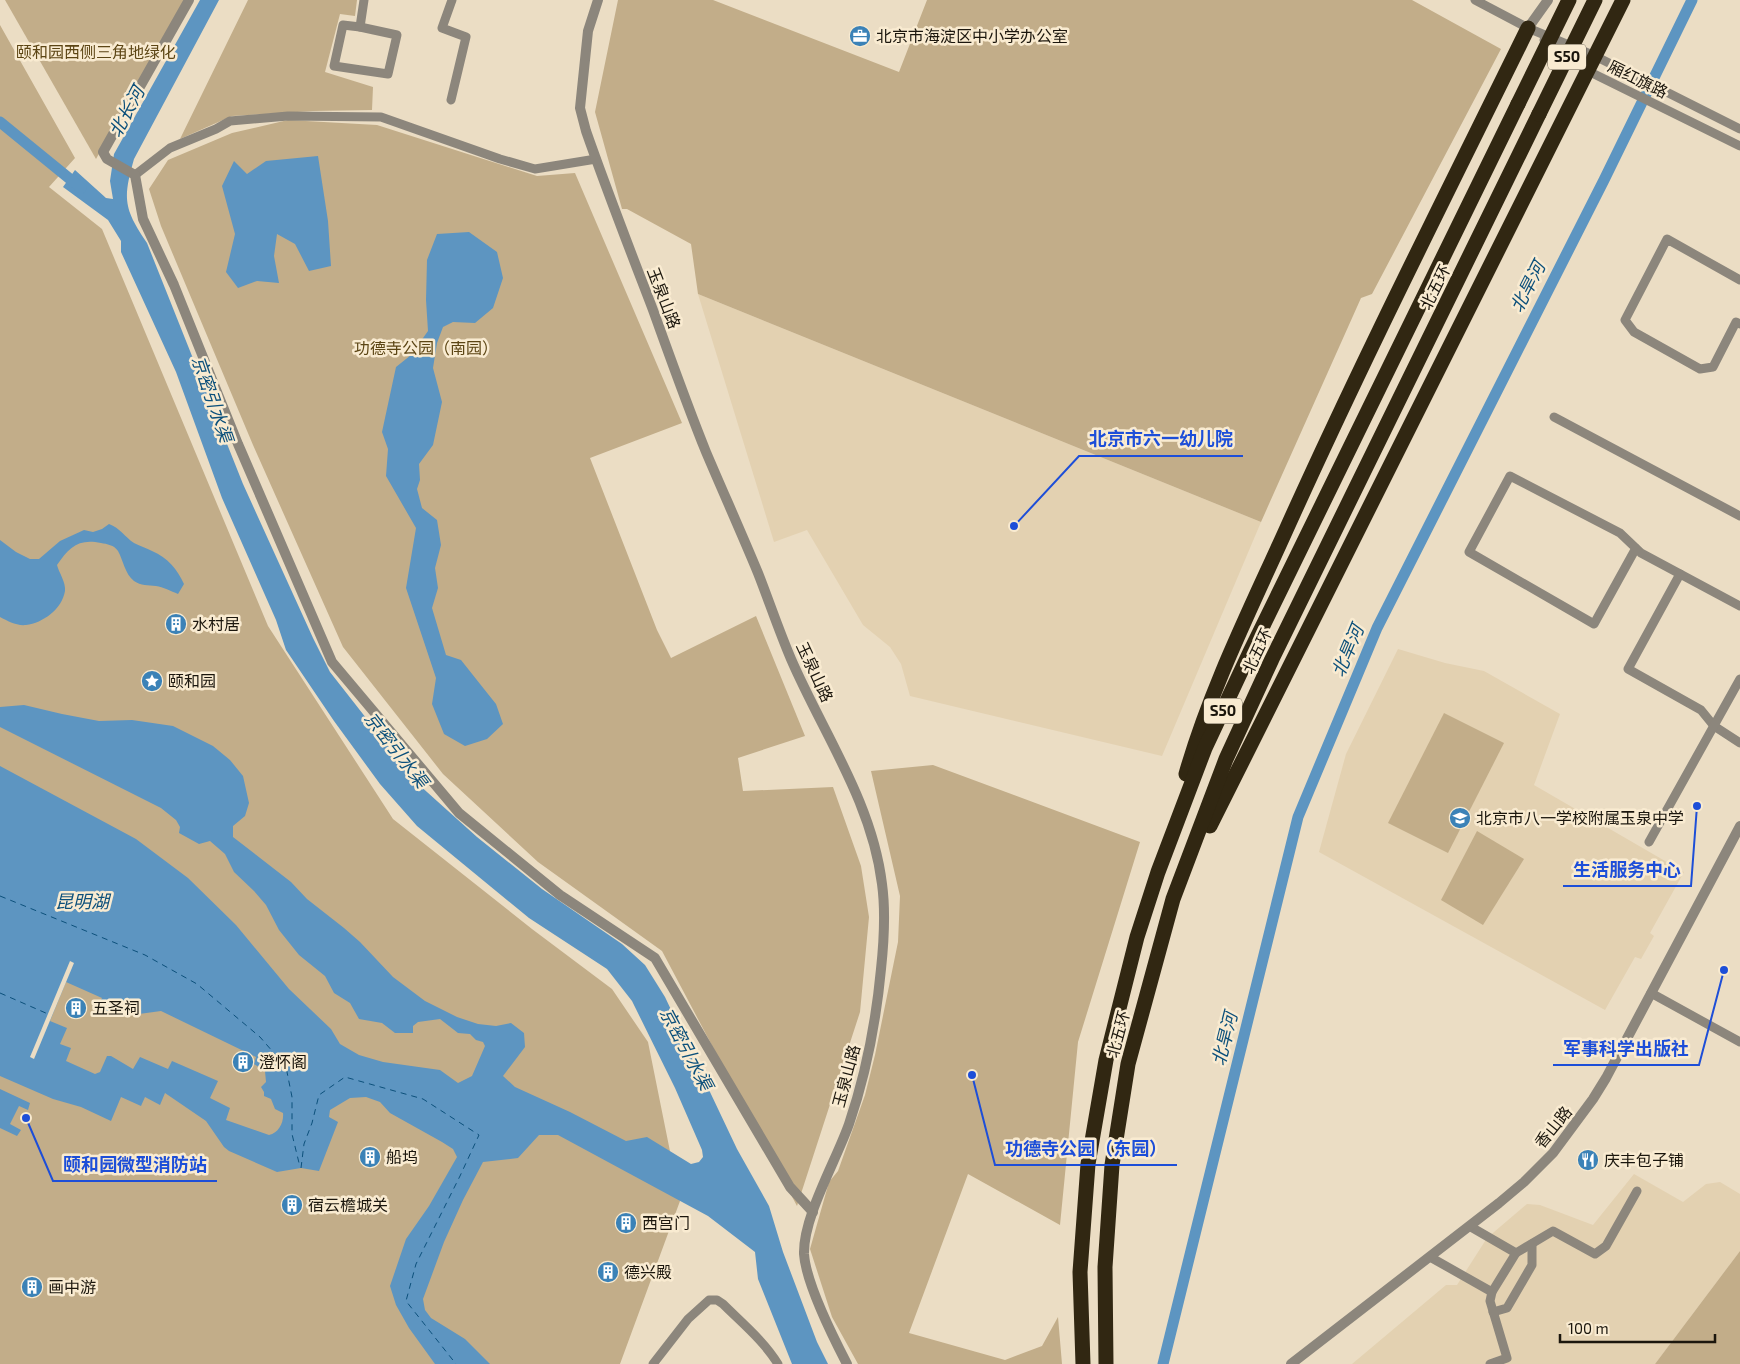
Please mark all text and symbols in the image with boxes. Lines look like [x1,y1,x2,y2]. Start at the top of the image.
office icon: 北京市海淀区中小学办公室 [848,24,872,48]
place label: 北京市海淀区中小学办公室 [876,26,1068,45]
park label: 颐和园西侧三角地绿化 [16,42,176,61]
road number: S50 [1548,44,1586,70]
street label: 厢红旗路 [1605,56,1671,101]
water label: 北长河 [104,80,150,141]
water label: 北旱河 [1505,255,1551,316]
street label: 北五环 [1415,261,1454,313]
street label: 玉泉山路 [644,265,685,331]
park label: 功德寺公园（南园） [354,338,498,357]
water label: 京密引水渠 [188,353,239,448]
callout: 北京市六一幼儿院 [1079,423,1243,456]
text: 北京市六一幼儿院 [1089,427,1233,449]
building icon: 水村居 [164,612,188,636]
place label: 水村居 [192,614,240,633]
water label: 北旱河 [1326,619,1369,680]
street label: 北五环 [1238,625,1275,677]
street label: 玉泉山路 [793,639,838,705]
place icon: 颐和园 [140,669,164,693]
place label: 颐和园 [168,671,216,690]
road number: S50 [1204,698,1242,724]
water label: 京密引水渠 [360,707,435,794]
school or university icon: 北京市八一学校附属玉泉中学 [1448,806,1472,830]
place label: 北京市八一学校附属玉泉中学 [1476,808,1684,827]
callout: 生活服务中心 [1563,853,1691,886]
text: 生活服务中心 [1573,858,1681,880]
water label: 昆明湖 [55,890,112,912]
building icon: 五圣祠 [64,996,88,1020]
place label: 五圣祠 [92,998,140,1017]
water label: 京密引水渠 [656,1004,719,1096]
water label: 北旱河 [1207,1007,1242,1068]
street label: 北五环 [1102,1008,1133,1060]
callout: 军事科学出版社 [1553,1032,1699,1065]
text: 军事科学出版社 [1563,1037,1689,1059]
street label: 玉泉山路 [828,1042,863,1109]
building icon: 澄怀阁 [231,1050,255,1074]
place label: 澄怀阁 [259,1052,307,1071]
street label: 香山路 [1530,1102,1575,1151]
callout: 功德寺公园（东园） [995,1132,1177,1165]
text: 功德寺公园（东园） [1005,1137,1167,1159]
building icon: 船坞 [358,1145,382,1169]
place label: 船坞 [386,1147,418,1166]
callout: 颐和园微型消防站 [53,1148,217,1181]
restaurant icon: 庆丰包子铺 [1576,1148,1600,1172]
place label: 庆丰包子铺 [1604,1150,1684,1169]
text: 颐和园微型消防站 [63,1153,207,1175]
building icon: 宿云檐城关 [280,1193,304,1217]
place label: 宿云檐城关 [308,1195,388,1214]
building icon: 西宫门 [614,1211,638,1235]
place label: 西宫门 [642,1213,690,1232]
building icon: 德兴殿 [596,1260,620,1284]
place label: 德兴殿 [624,1262,672,1281]
building icon: 画中游 [20,1275,44,1299]
place label: 画中游 [48,1277,96,1296]
scale bar [1560,1312,1715,1344]
text: 100 m [1568,1319,1609,1337]

